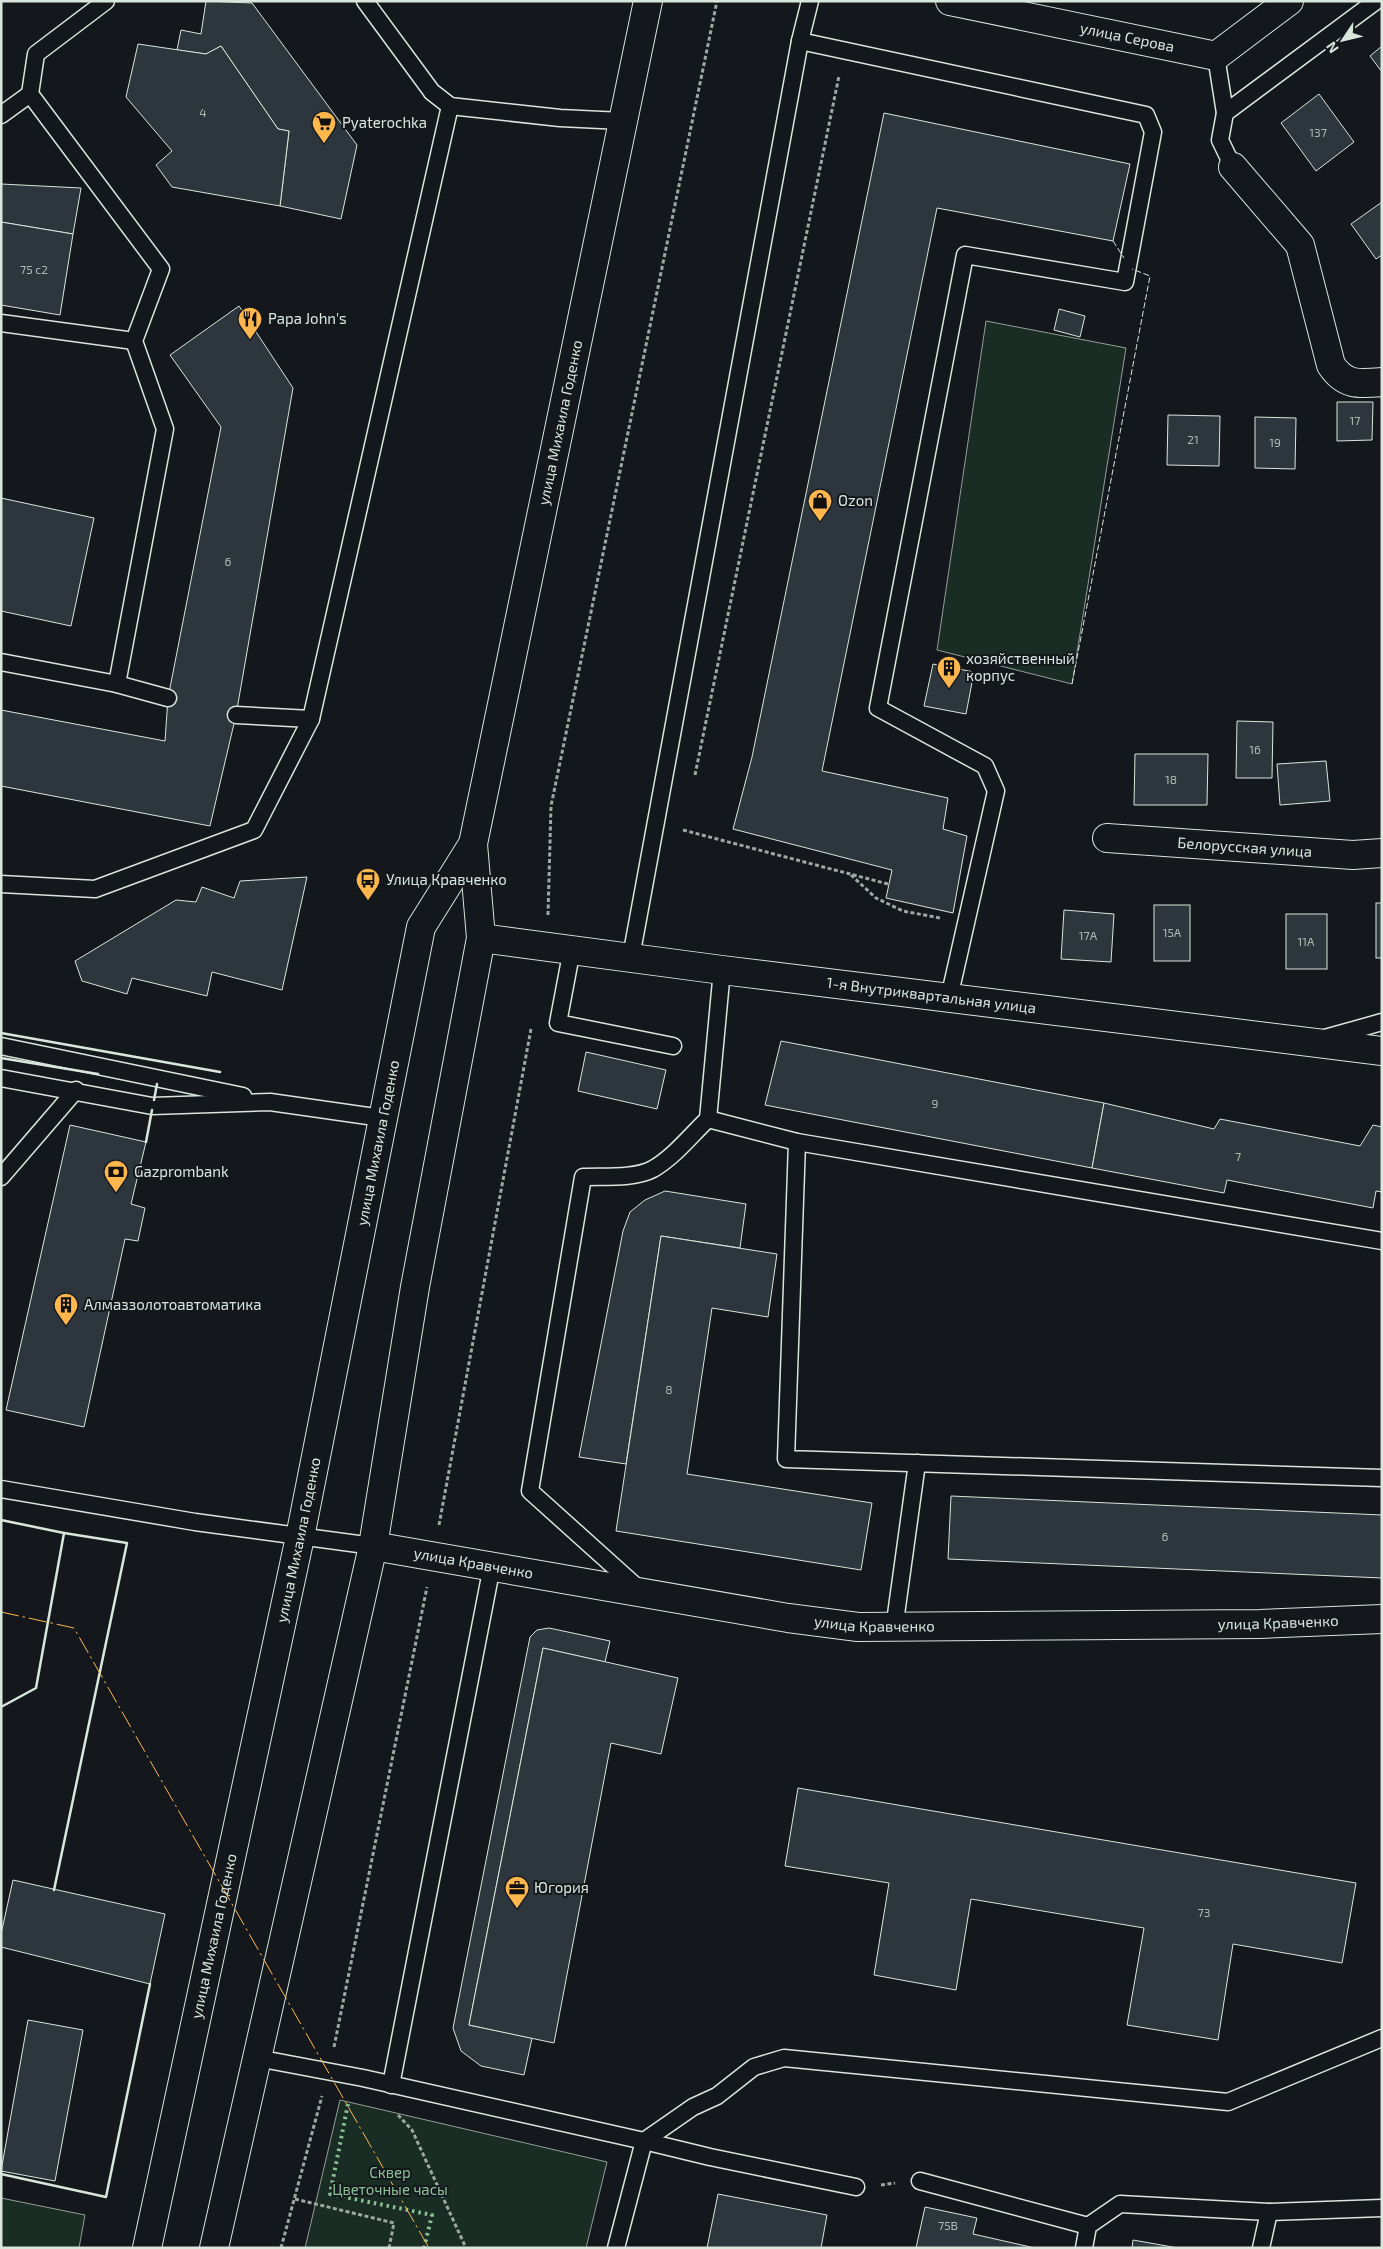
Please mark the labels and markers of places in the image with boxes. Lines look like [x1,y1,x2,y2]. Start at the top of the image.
supermarket icon: Pyaterochka [311,110,337,144]
place label: Pyaterochka [342,113,427,131]
restaurant icon: Papa John's [237,306,263,340]
place label: Papa John's [268,309,347,327]
shop icon: Ozon [807,488,833,522]
place label: Ozon [838,491,873,509]
place label: хозяйственный корпус [966,649,1075,685]
building icon: хозяйственный корпус [936,655,962,689]
bus stop icon: Улица Кравченко [355,867,381,901]
place label: Улица Кравченко [386,870,507,888]
bank icon: Gazprombank [103,1159,129,1193]
place label: Gazprombank [134,1162,229,1180]
building icon: Алмаззолотоавтоматика [53,1292,79,1326]
place label: Алмаззолотоавтоматика [84,1295,262,1313]
office icon: Югория [504,1875,530,1909]
place label: Югория [534,1878,589,1896]

